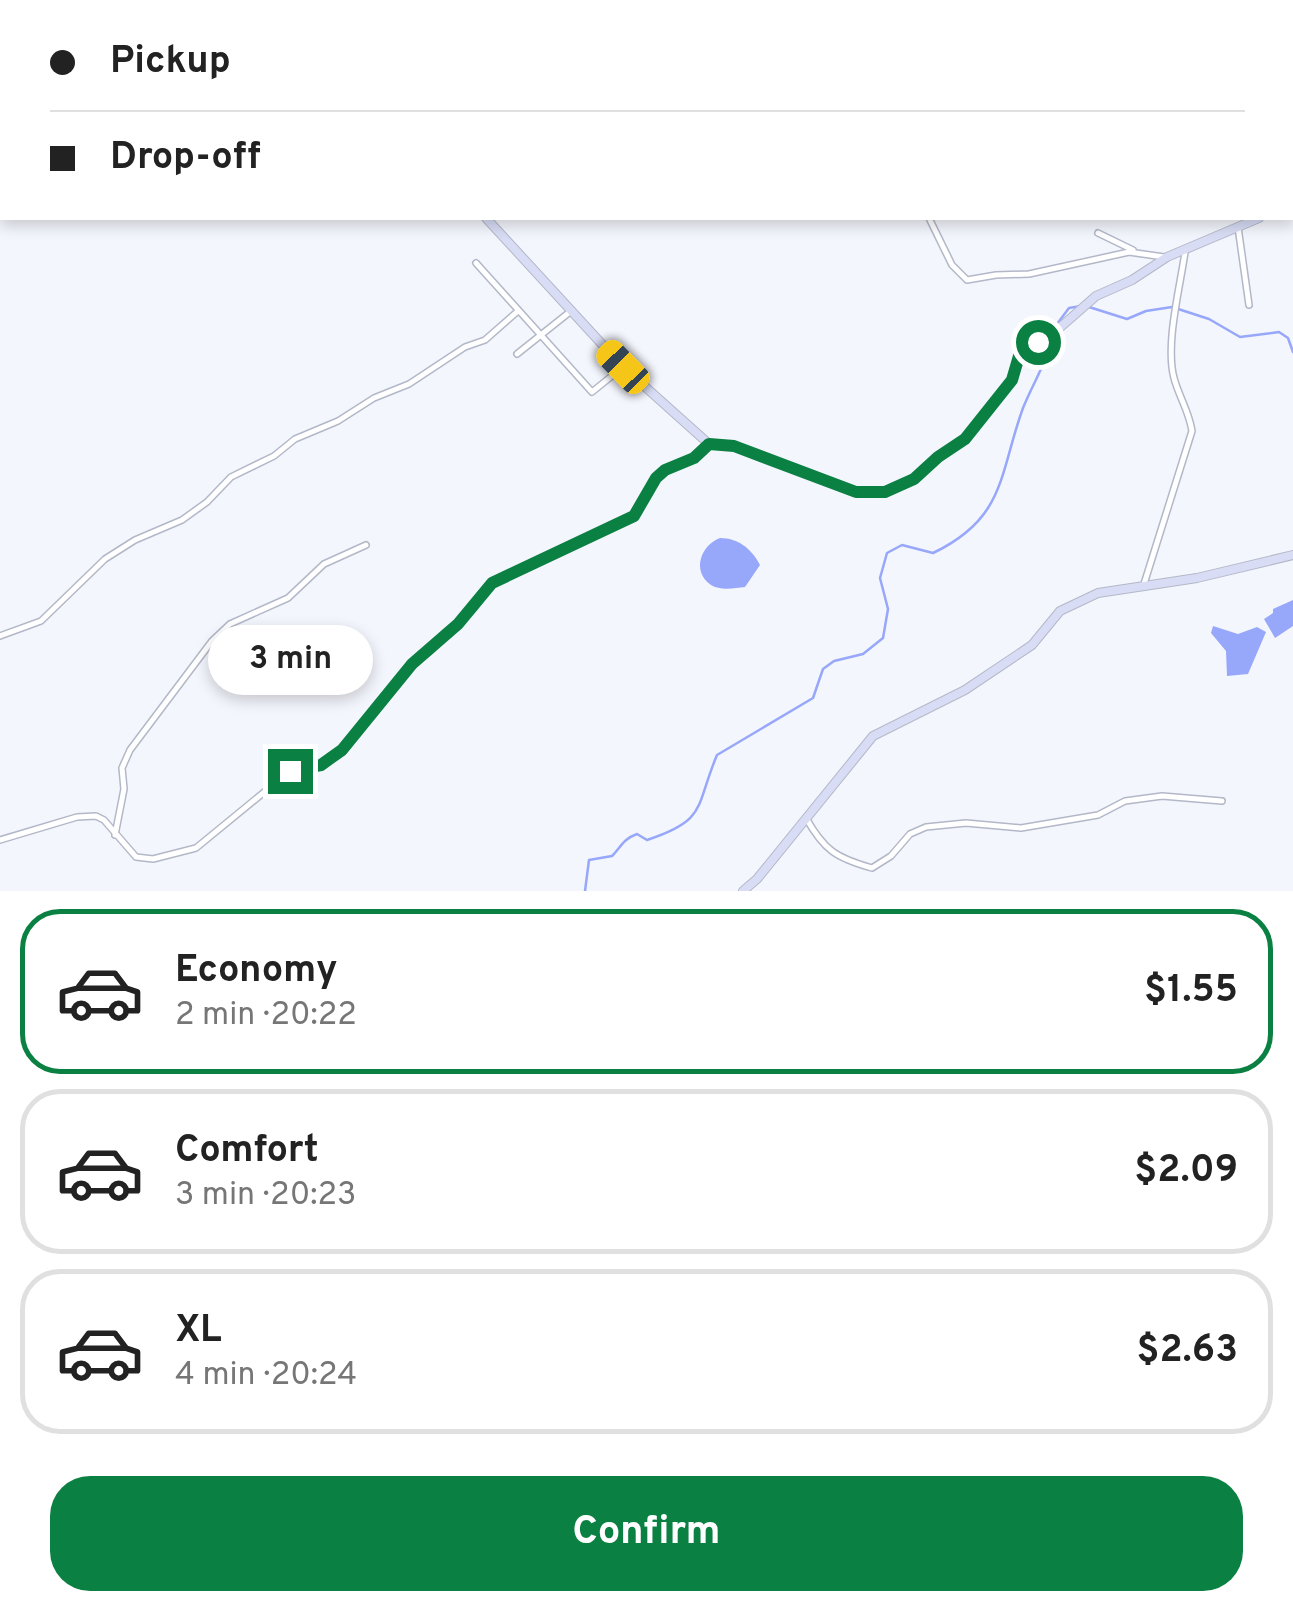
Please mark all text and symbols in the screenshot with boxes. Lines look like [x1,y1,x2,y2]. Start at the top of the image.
text: Pickup [110,38,231,87]
text: Drop-off [110,134,261,183]
route start [1016,320,1061,365]
car [591,335,655,399]
callout: 3 min [208,626,372,696]
text: 3 min [249,640,332,680]
route end [268,749,313,794]
icon: car [55,947,145,1037]
text: Economy [175,947,337,996]
text: $1.55 [1144,967,1238,1016]
text: 2 min · 20:22 [175,996,357,1036]
icon: car [55,1127,145,1217]
text: Comfort [175,1127,319,1176]
text: $2.09 [1134,1147,1238,1196]
text: 3 min · 20:23 [175,1176,356,1216]
icon: car [55,1307,145,1397]
text: XL [175,1307,222,1356]
text: $2.63 [1136,1327,1238,1376]
text: 4 min · 20:24 [175,1356,357,1396]
button: Confirm [50,1476,1243,1591]

